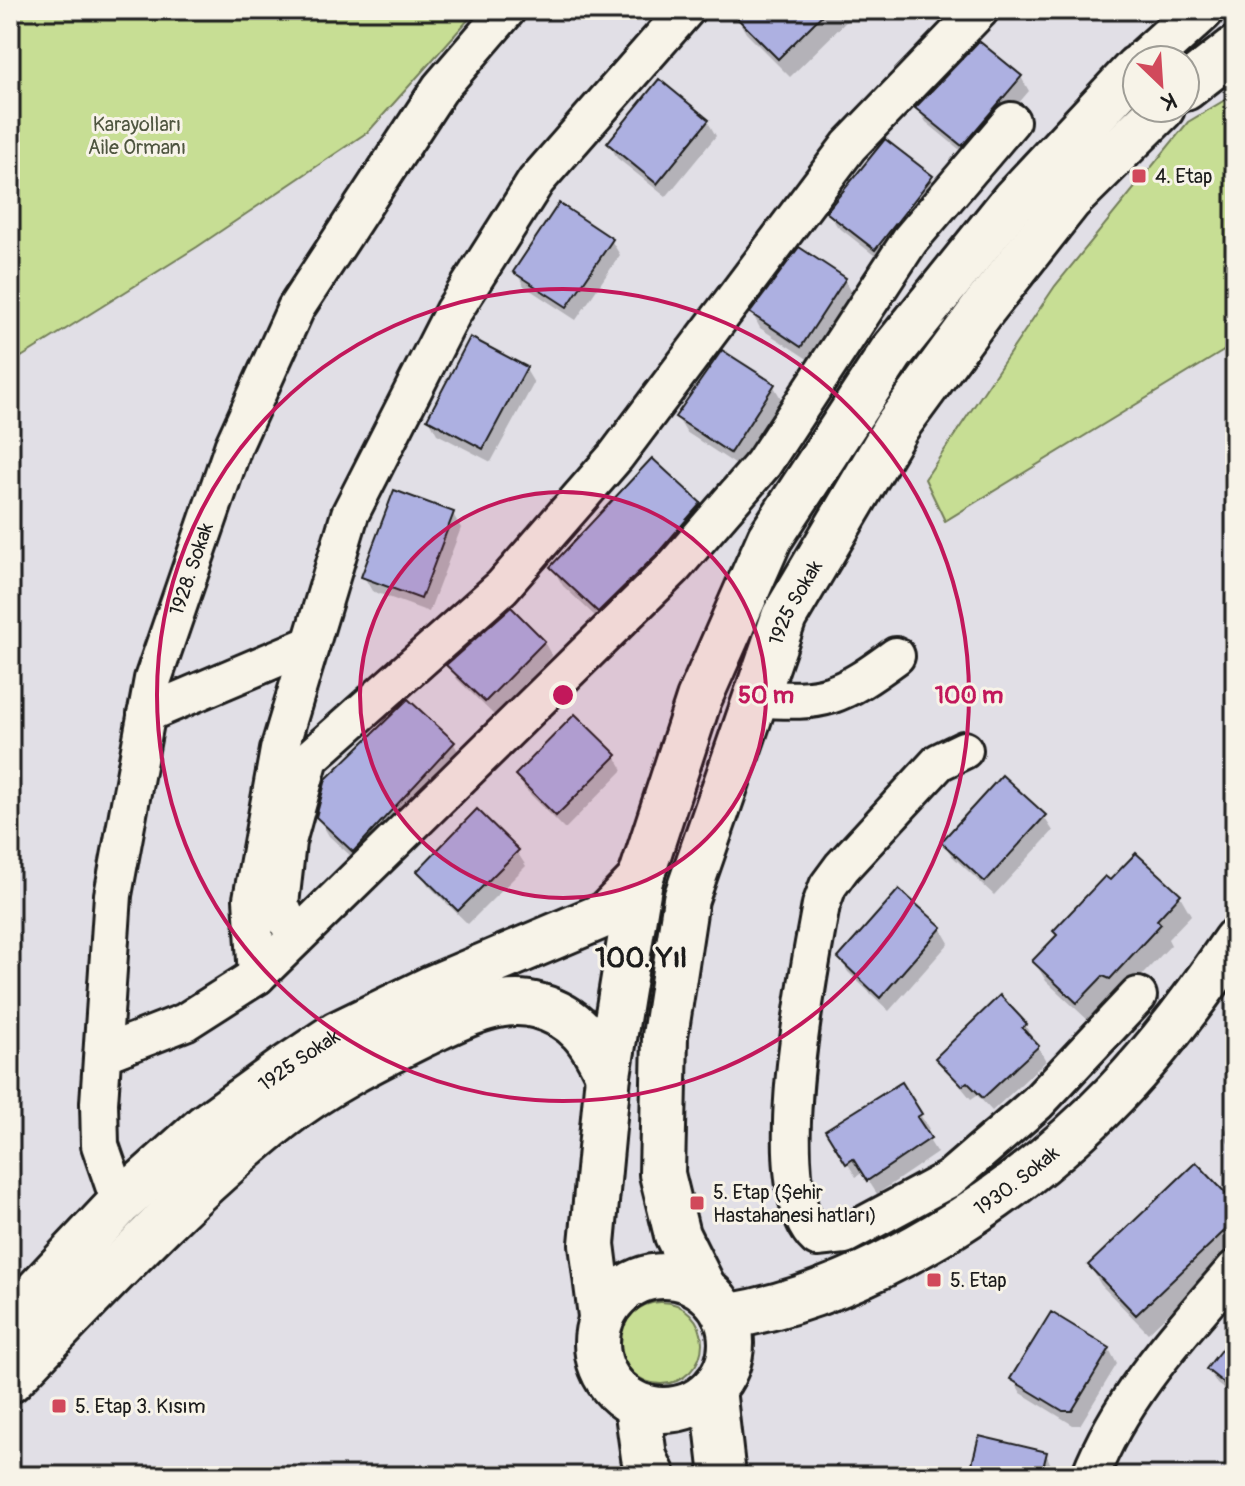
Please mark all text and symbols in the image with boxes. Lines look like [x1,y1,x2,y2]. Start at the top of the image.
north arrow [1121,44,1201,124]
text: K [1156,86,1181,117]
park label: Karayolları Aile Ormanı [88,112,186,160]
place label: 4. Etap [1155,164,1213,189]
marker: 4. Etap [1130,167,1148,185]
street label: 1928. Sokak [164,519,219,619]
street label: 1925 Sokak [763,555,828,649]
centre of rings [549,681,577,709]
text: 50 m [738,681,794,710]
text: 100 m [935,681,1003,710]
district label: 100. Yıl [595,941,687,976]
street label: 1925 Sokak [254,1023,345,1097]
street label: 1930. Sokak [969,1140,1065,1221]
place label: 5. Etap (Şehir Hastahanesi hatları) [713,1180,877,1228]
marker: 5. Etap (Şehir Hastahanesi hatları) [688,1194,706,1212]
place label: 5. Etap [950,1268,1007,1293]
marker: 5. Etap [925,1271,943,1289]
place label: 5. Etap 3. Kısım [75,1394,206,1419]
marker: 5. Etap 3. Kısım [50,1397,68,1415]

